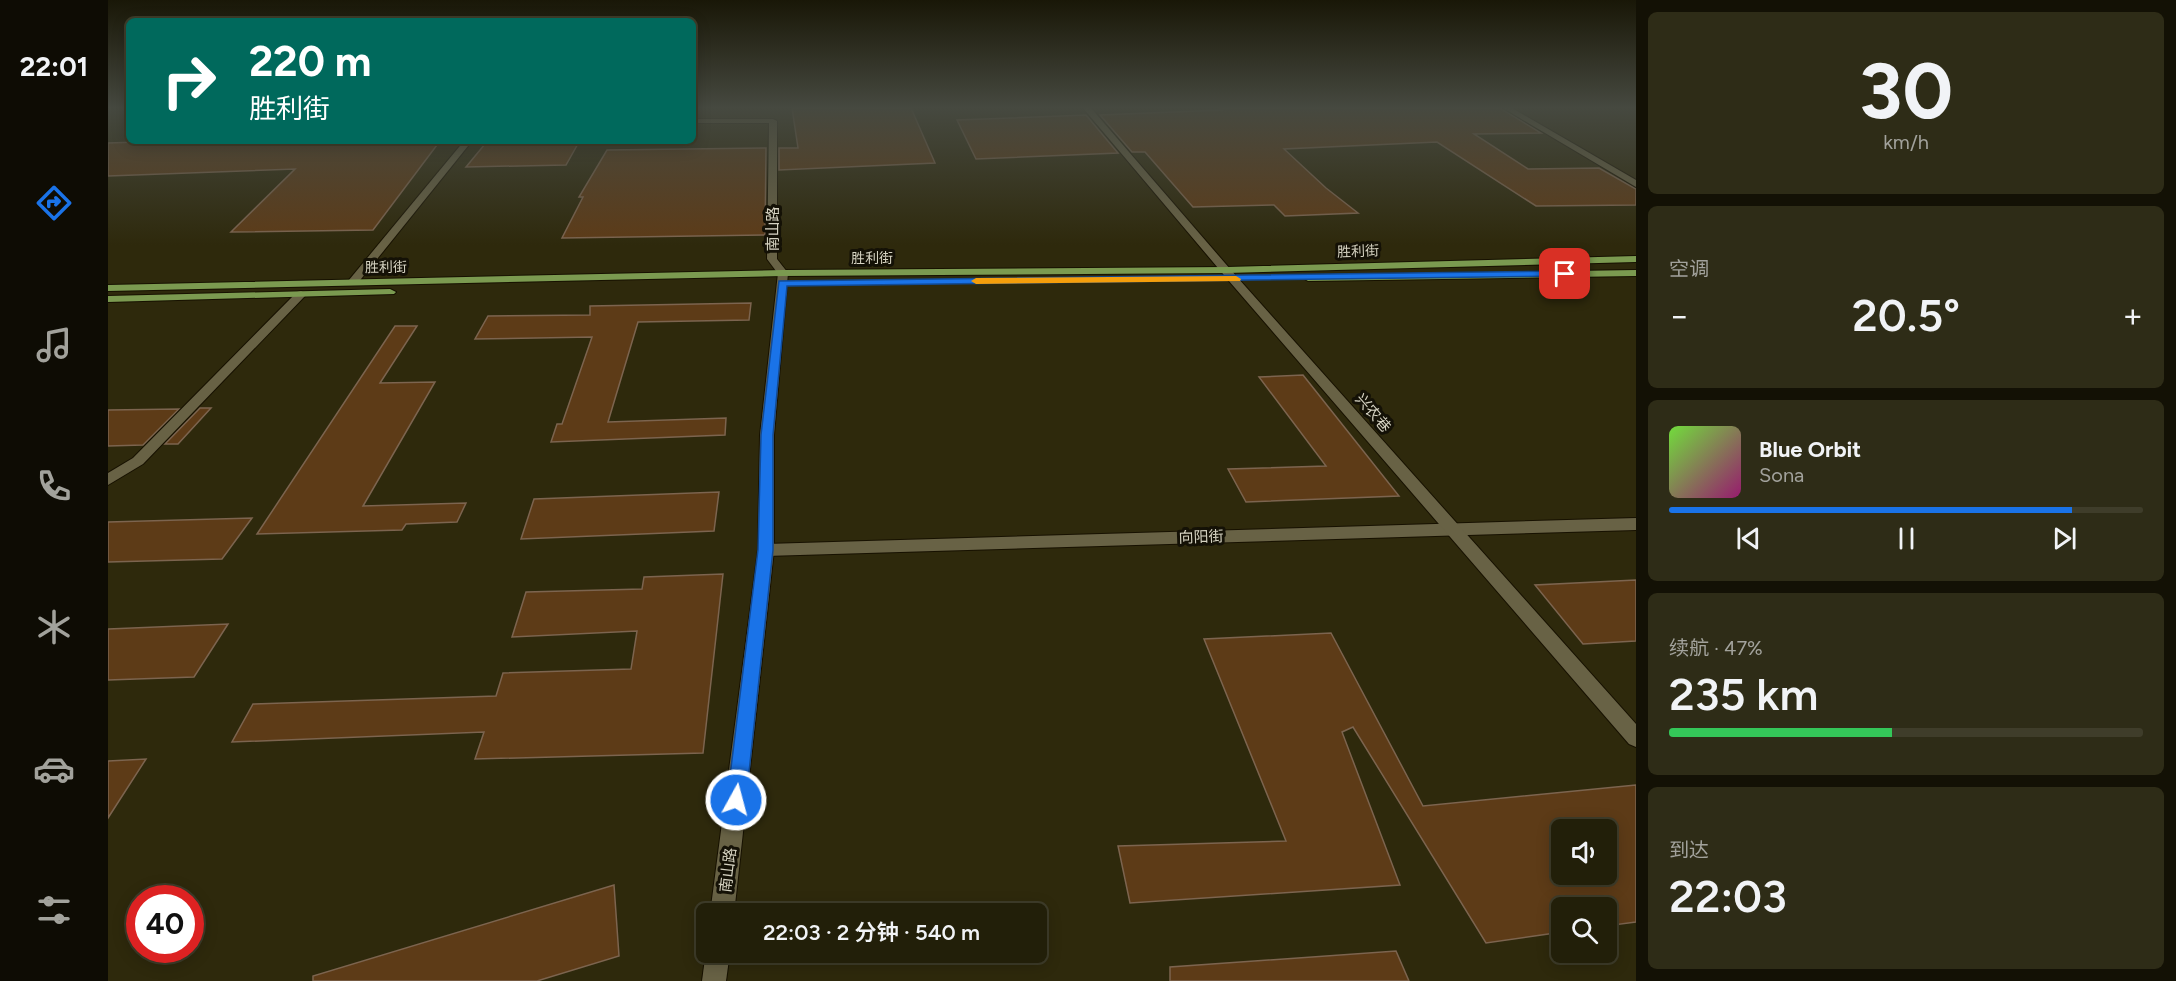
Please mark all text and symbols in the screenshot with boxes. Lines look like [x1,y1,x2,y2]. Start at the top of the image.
text: 220 m [249,36,371,87]
icon: right [150,42,228,120]
text: 30 [1859,44,1953,138]
text: 22:01 [20,50,88,83]
text: 胜利街 [249,92,330,125]
text: km/h [1883,130,1929,154]
icon: directions [33,182,75,224]
street label: 南山路 [764,206,782,252]
street label: 胜利街 [1337,242,1379,261]
pin [1539,248,1590,299]
street label: 胜利街 [851,250,893,267]
icon: arrive [1548,257,1581,290]
text: 空调 [1669,257,1709,281]
street label: 胜利街 [365,259,407,276]
text: 20.5° [1852,288,1960,342]
text: − [1669,296,1690,335]
text: + [2122,296,2143,335]
icon: music [33,324,75,366]
street label: 兴农巷 [1351,390,1395,436]
text: Blue Orbit [1759,436,1861,463]
text: Sona [1759,463,1804,487]
icon: phone [33,465,75,507]
icon: previous [1732,522,1765,555]
icon: pause [1890,522,1923,555]
icon: next [2048,522,2081,555]
street label: 向阳街 [1178,527,1224,547]
icon: climate [33,606,75,648]
text: 续航 · 47% [1669,636,1763,660]
text: 235 km [1669,667,1819,721]
icon: car [33,748,75,790]
position arrow [704,768,768,832]
map controls [1551,819,1617,963]
button: sound [1551,819,1617,885]
text: 到达 [1669,838,1709,862]
street label: 南山路 [716,847,740,893]
text: 22:03 [1669,869,1787,923]
speed limit sign: 40 [126,885,204,963]
icon: filters [33,889,75,931]
button: search [1551,897,1617,963]
text: 22:03 · 2 分钟 · 540 m [763,919,980,946]

